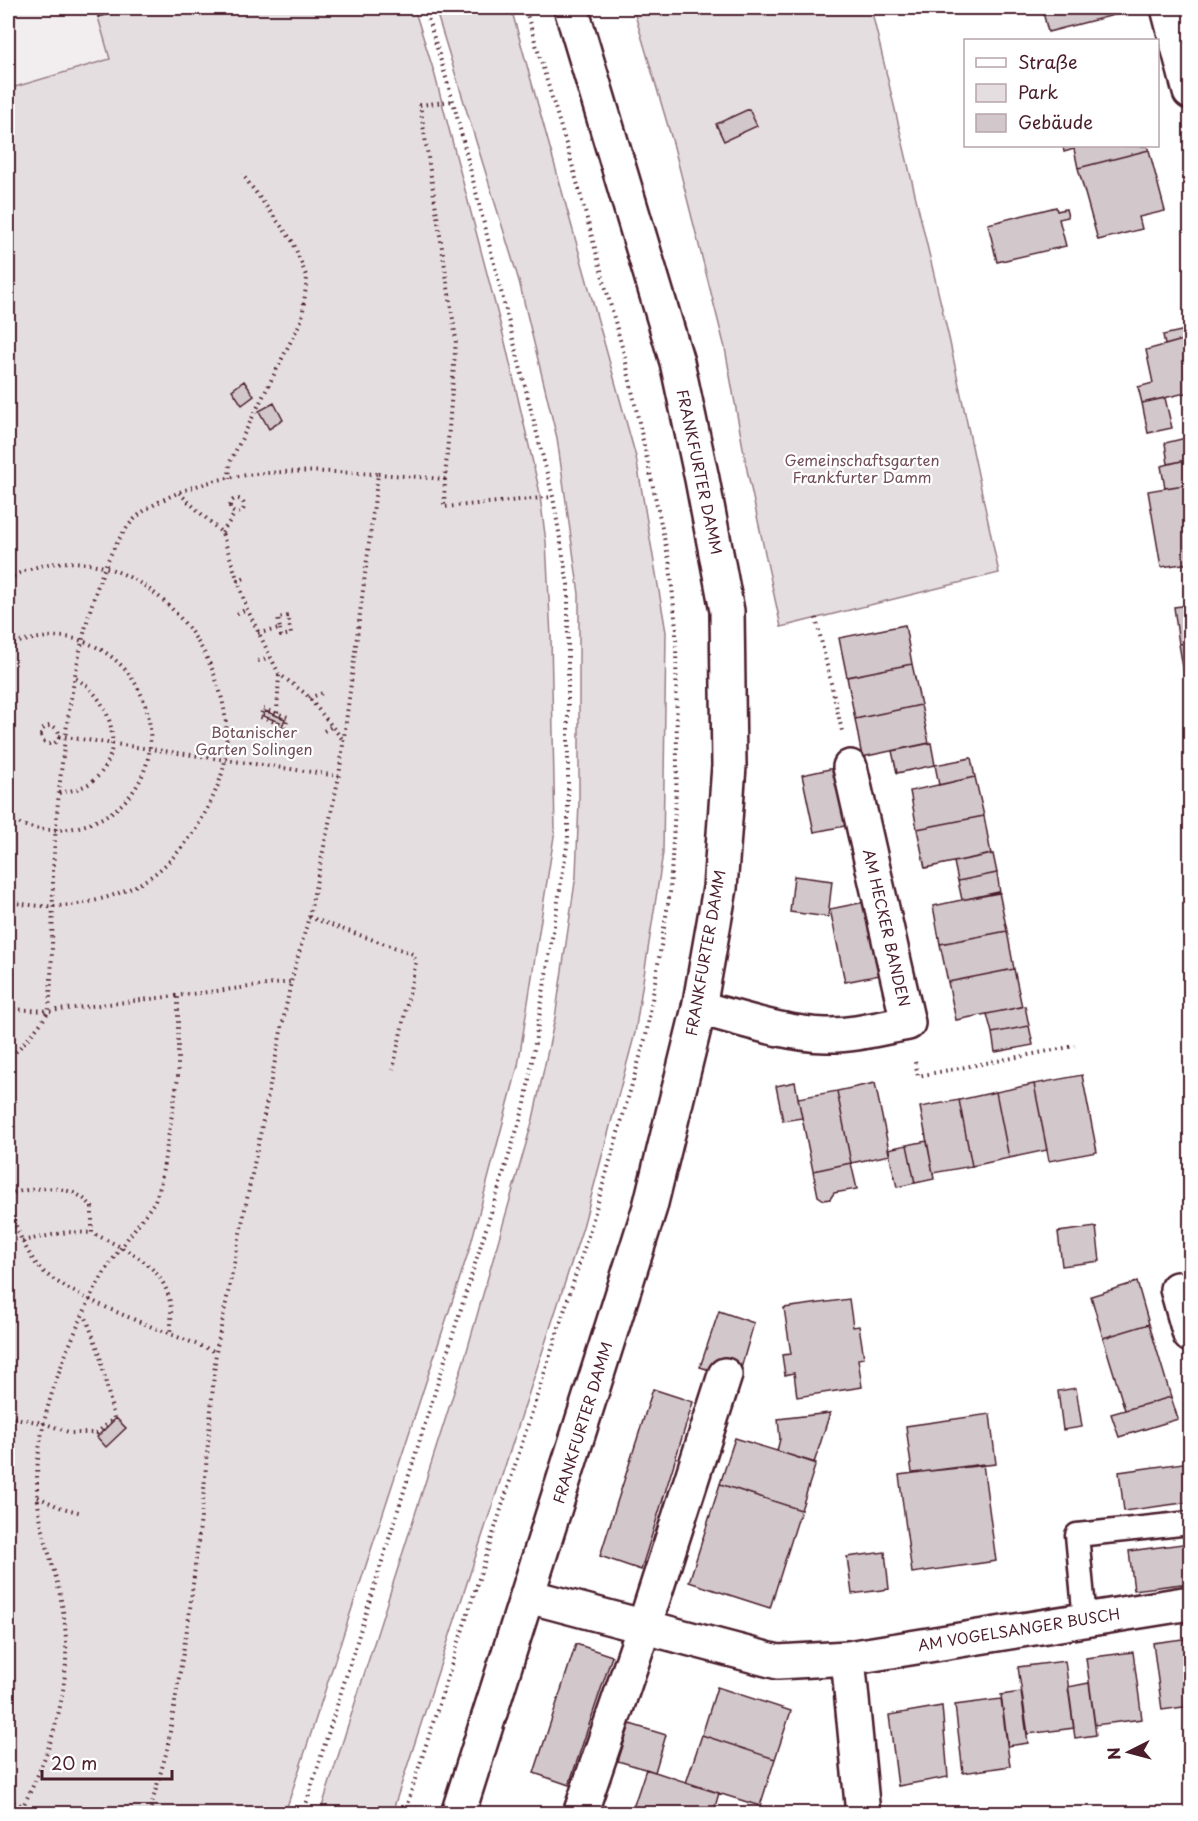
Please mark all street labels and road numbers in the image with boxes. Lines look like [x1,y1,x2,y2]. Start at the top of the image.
street label: FRANKFURTER DAMM [672,387,729,556]
street label: AM HECKER BANDEN [858,846,917,1009]
street label: FRANKFURTER DAMM [679,868,730,1038]
street label: FRANKFURTER DAMM [546,1339,617,1506]
street label: AM VOGELSANGER BUSCH [916,1601,1121,1656]

